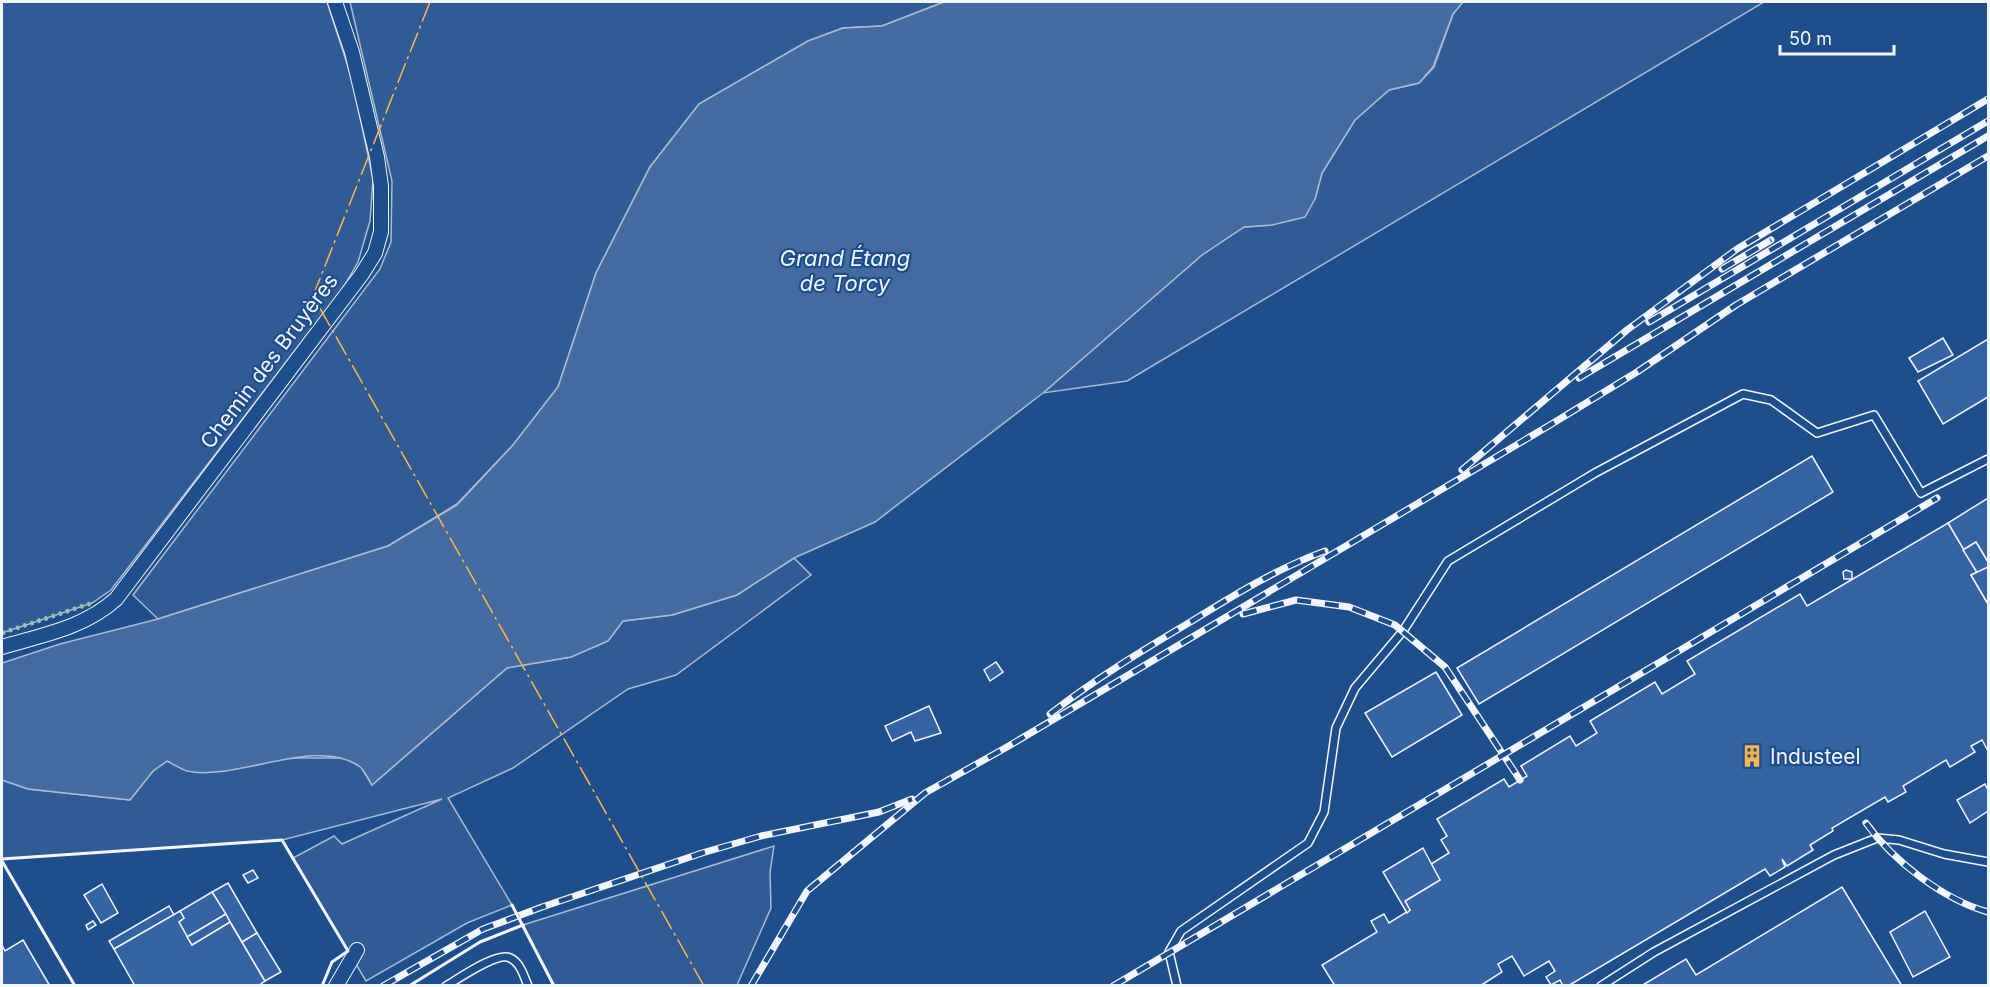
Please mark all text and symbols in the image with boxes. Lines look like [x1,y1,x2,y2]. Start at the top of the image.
scale bar [1780,18,1894,56]
text: 50 m [1789,28,1832,49]
water label: Grand Étang de Torcy [780,245,910,296]
street label: Chemin des Bruyères [195,269,343,453]
building icon: Industeel [1739,743,1765,769]
place label: Industeel [1770,744,1861,769]

